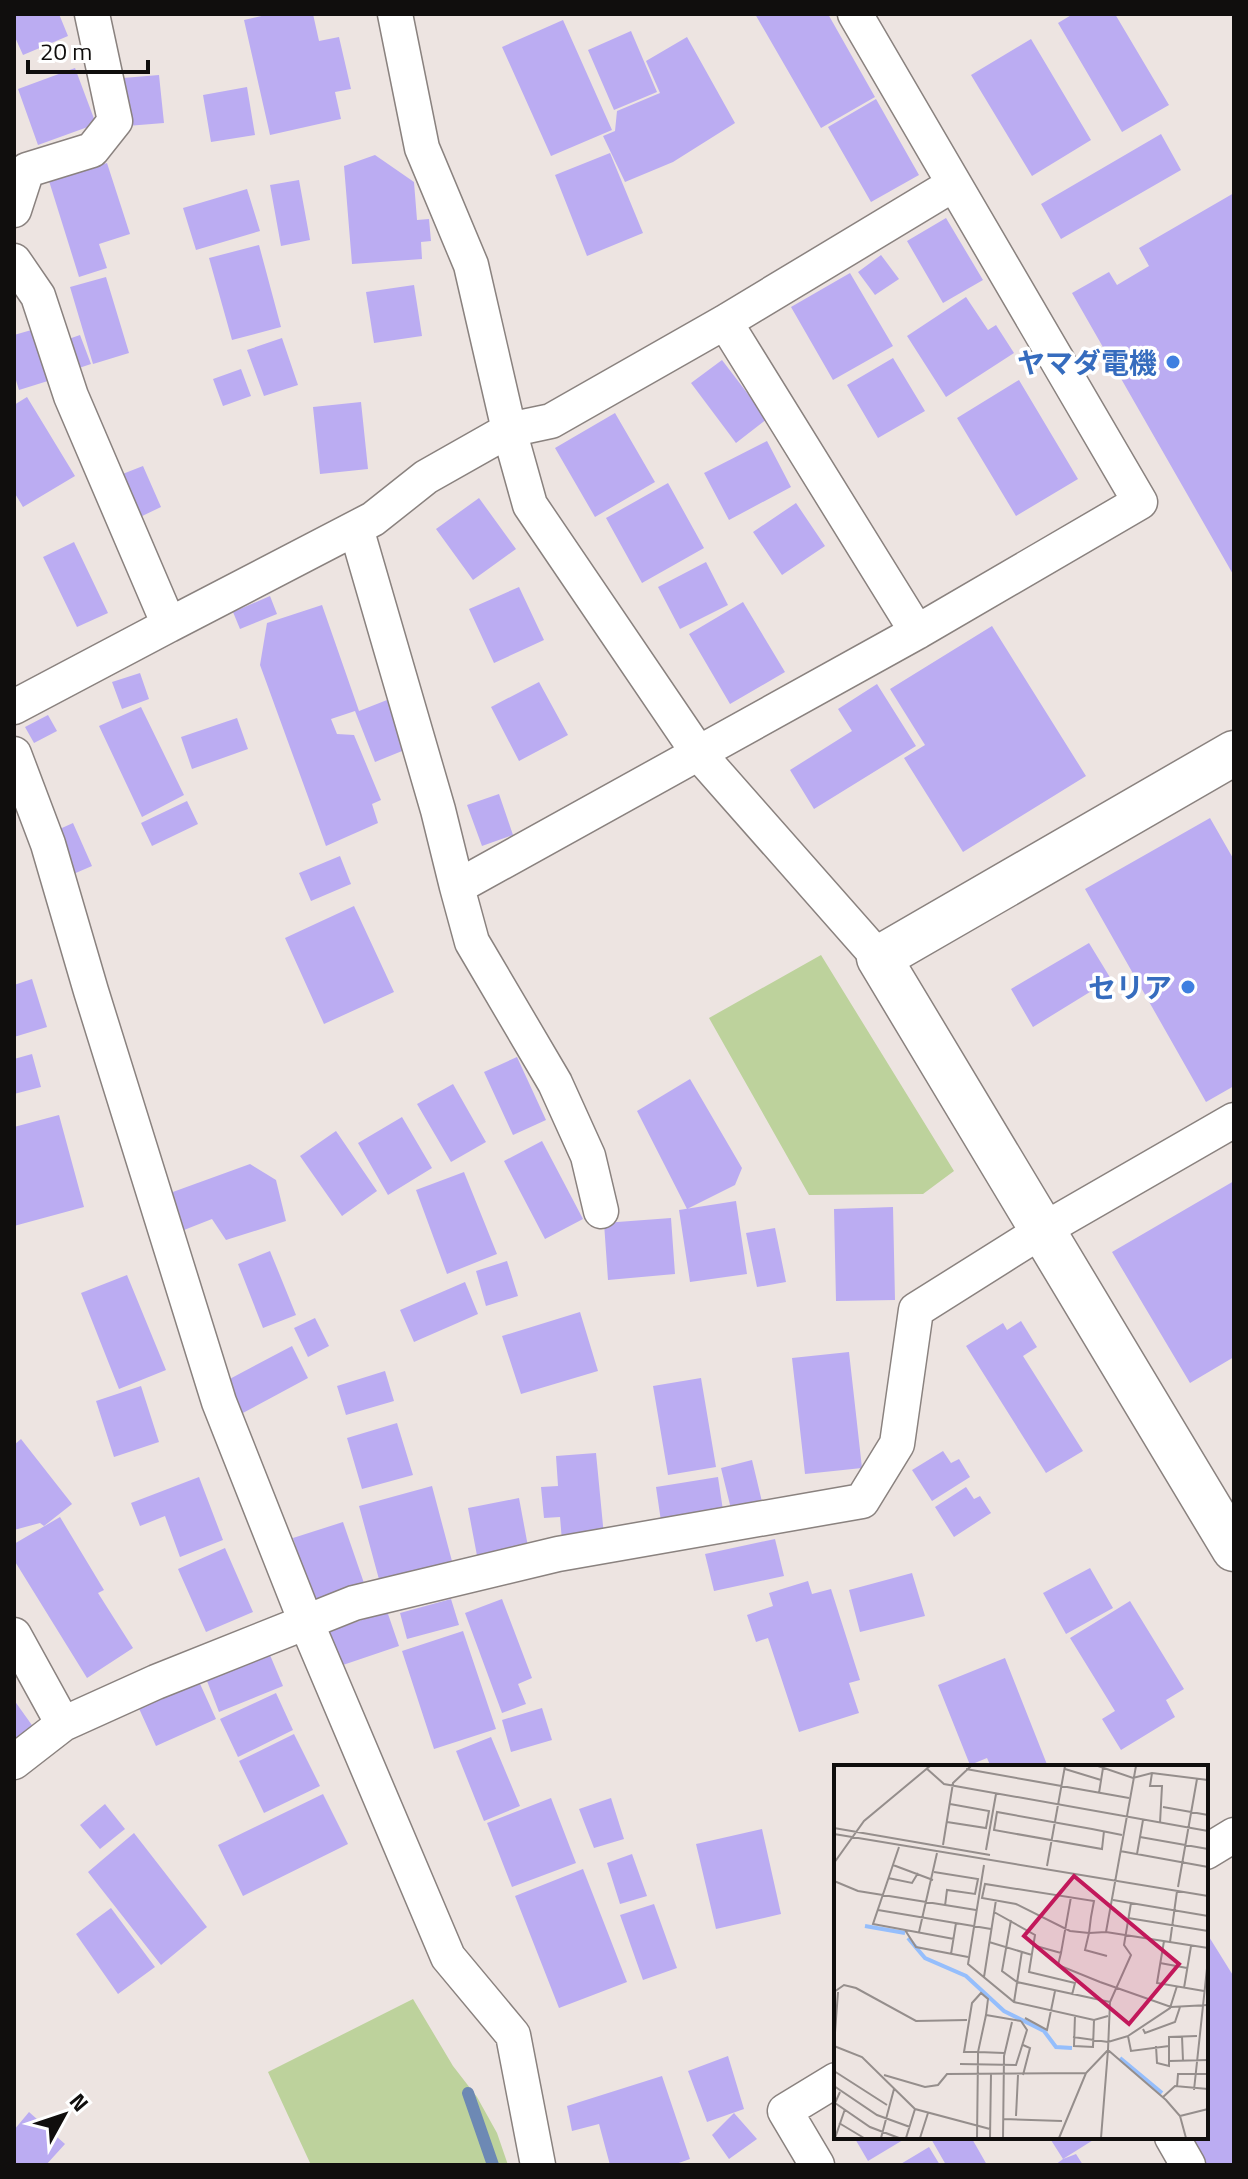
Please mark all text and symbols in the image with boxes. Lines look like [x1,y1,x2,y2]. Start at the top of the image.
scale bar [28,24,148,74]
text: 20 m [40,33,92,69]
place label: ヤマダ電機 [1017,341,1157,384]
marker: ヤマダ電機 [1164,353,1182,371]
place label: セリア [1088,966,1172,1009]
marker: セリア [1179,978,1197,996]
inset map [834,1765,1208,2139]
north arrow [24,2075,104,2155]
text: N [61,2085,97,2119]

